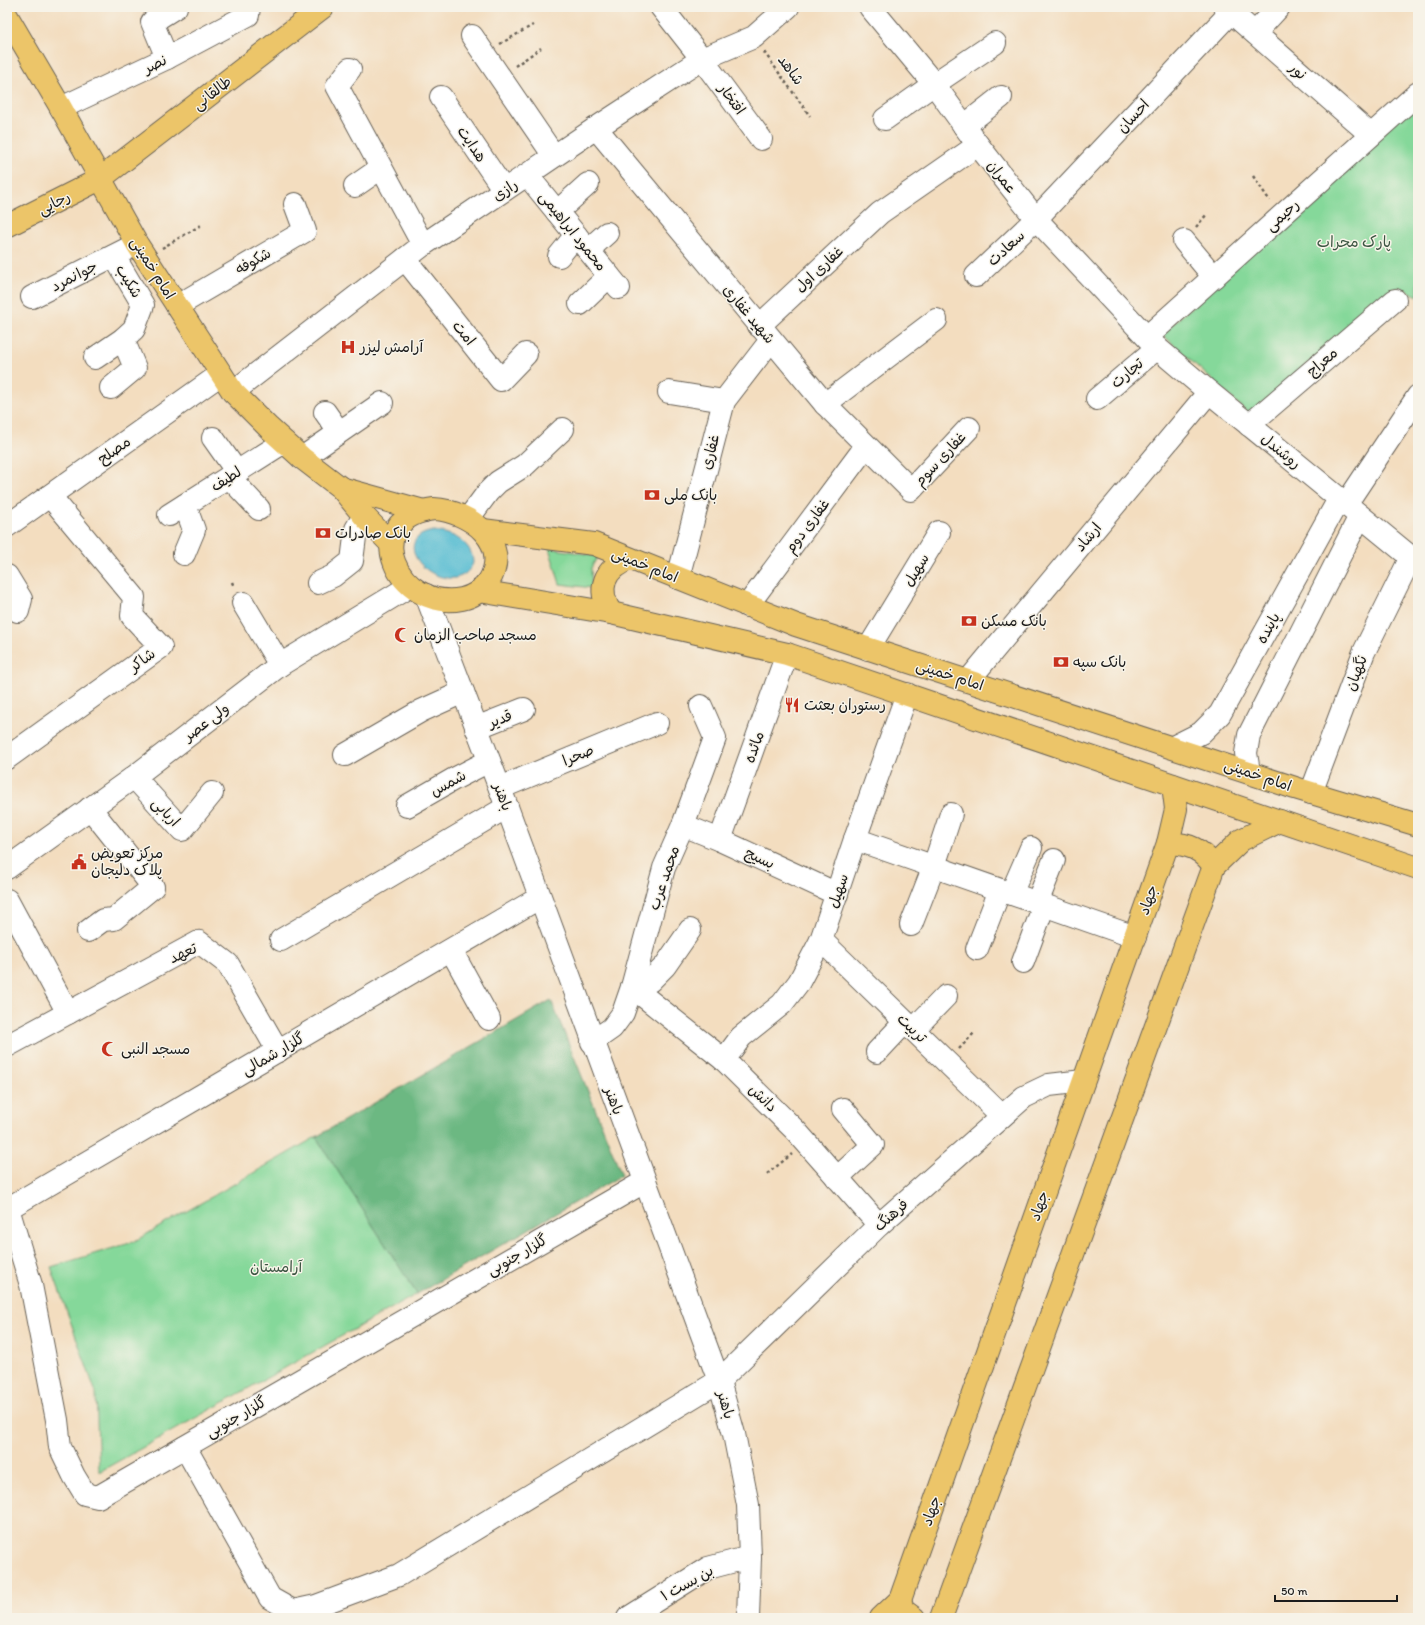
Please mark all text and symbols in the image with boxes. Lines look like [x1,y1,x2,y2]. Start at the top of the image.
street label: نصر [139,51,170,78]
street label: شاهد [774,51,808,89]
street label: نور [1285,58,1310,83]
street label: طالقانی [189,72,236,115]
street label: افتخار [714,79,749,118]
street label: احسان [1113,95,1153,137]
street label: هدایت [453,123,491,165]
street label: عمران [983,157,1021,197]
street label: رازی [489,175,521,205]
street label: رجایی [35,187,74,220]
street label: محمود ابراهیمی [535,187,611,275]
street label: رحیمی [1261,195,1303,236]
street label: سعادت [984,226,1028,270]
park label: پارک محراب [1317,233,1391,252]
street label: امام خمینی [125,234,179,303]
street label: غفاری اول [791,242,847,296]
street label: شکوفه [232,244,274,278]
street label: جوانمرد [48,257,100,295]
street label: شکیب [112,261,146,301]
street label: شهید غفاری [719,281,779,347]
street label: امت [449,317,479,349]
hospital icon: آرامش لیزر [339,338,357,356]
place label: آرامش لیزر [359,338,424,356]
street label: معراج [1303,344,1342,381]
street label: تجارت [1107,354,1148,392]
street label: غفاری سوم [910,428,972,492]
street label: روشندل [1257,429,1305,473]
street label: مصلح [94,432,135,469]
street label: غفاری [697,432,723,472]
street label: لطیف [207,463,245,495]
bank icon: بانک ملی [643,486,661,504]
place label: بانک ملی [664,486,717,505]
street label: غفاری دوم [781,495,836,559]
street label: ارشاد [1071,519,1105,555]
bank icon: بانک صادرات [314,524,332,542]
place label: بانک صادرات [335,524,411,542]
street label: امام خمینی [608,544,681,588]
street label: سهیل [899,550,933,590]
street label: پاینده [1252,609,1285,647]
bank icon: بانک مسکن [960,612,978,630]
place label: بانک مسکن [981,612,1047,630]
mosque icon: مسجد صاحب الزمان [393,626,411,644]
place label: مسجد صاحب الزمان [414,626,537,644]
street label: شاکر [124,644,159,677]
bank icon: بانک سپه [1052,653,1070,671]
place label: بانک سپه [1073,653,1126,672]
street label: نگهبان [1341,653,1371,693]
street label: امام خمینی [913,656,986,696]
restaurant icon: رستوران بعثت [783,696,801,714]
place label: رستوران بعثت [804,696,886,715]
street label: ولی عصر [178,699,233,747]
street label: قدیر [483,706,515,733]
street label: مائده [740,729,768,765]
street label: صحرا [560,740,596,770]
street label: امام خمینی [1221,755,1294,797]
street label: شمس [427,766,469,800]
street label: باهنر [489,779,516,813]
street label: اربابی [147,794,184,831]
street label: محمد عرب [645,843,683,913]
street label: بسیج [742,843,778,874]
place label: مرکز تعویض پلاک دلیجان [91,844,163,880]
public building icon: مرکز تعویض پلاک دلیجان [70,853,88,871]
street label: سهیل [824,871,852,911]
street label: جهاد [1135,883,1161,917]
street label: تعهد [166,939,200,967]
street label: تربیت [894,1010,931,1047]
street label: گلزار شمالی [238,1029,308,1080]
mosque icon: مسجد النبی [100,1040,118,1058]
place label: مسجد النبی [121,1040,190,1059]
street label: دانش [745,1080,781,1116]
street label: باهنر [600,1083,627,1117]
street label: جهاد [1026,1189,1052,1223]
street label: فرهنگ [870,1195,912,1235]
street label: گلزار جنوبی [484,1230,551,1280]
park label: آرامستان [250,1258,303,1276]
street label: باهنر [713,1387,739,1421]
street label: گلزار جنوبی [203,1392,270,1442]
street label: جهاد [918,1494,944,1528]
street label: بن بست ۱ [658,1561,716,1605]
scale bar [1275,1577,1397,1603]
text: 50 m [1281,1584,1307,1598]

